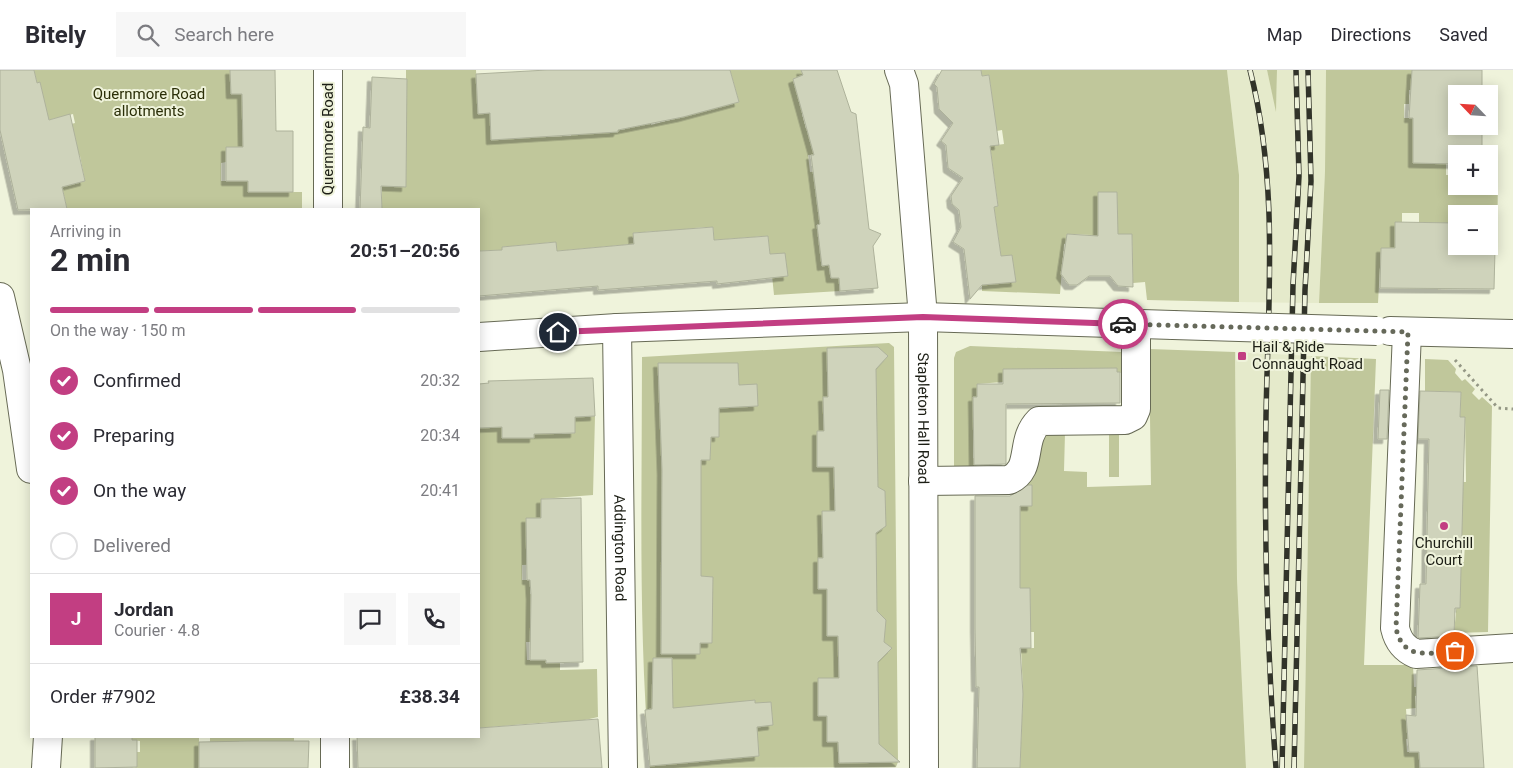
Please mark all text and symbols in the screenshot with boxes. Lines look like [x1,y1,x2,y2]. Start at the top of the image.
search box [116,12,466,57]
text: Bitely [25,21,86,49]
icon: search [134,21,162,49]
text: Search here [174,23,274,46]
text: Map [1267,24,1302,45]
text: Directions [1330,24,1411,45]
text: Saved [1439,24,1488,45]
street label: Quernmore Road [319,83,337,195]
park label: Quernmore Road allotments [93,85,205,120]
north arrow [1448,85,1498,135]
map controls [1448,85,1498,255]
button: + [1448,145,1498,195]
button: − [1448,205,1498,255]
text: Arriving in [50,222,121,241]
text: 20:51–20:56 [350,239,460,262]
text: 2 min [50,241,130,279]
courier [1098,299,1148,349]
icon: car [1109,310,1137,338]
pin [537,311,579,353]
icon: home [544,318,572,346]
text: On the way · 150 m [50,321,186,340]
place label: Hail & Ride Connaught Road [1252,338,1363,373]
marker: Hail & Ride Connaught Road [1236,350,1248,362]
street label: Stapleton Hall Road [914,352,932,484]
icon: check [50,367,78,395]
text: Confirmed [93,369,181,392]
text: 20:32 [420,371,460,390]
icon: check [50,422,78,450]
text: Preparing [93,424,175,447]
text: 20:34 [420,426,460,445]
icon: check [50,477,78,505]
text: On the way [93,479,186,502]
text: 20:41 [420,481,460,500]
street label: Addington Road [610,494,630,602]
marker: Churchill Court [1438,520,1450,532]
text: Delivered [93,534,171,557]
place label: Churchill Court [1415,534,1473,569]
button: chat [344,593,396,645]
button: phone [408,593,460,645]
text: Jordan [114,598,174,621]
text: J [71,607,81,630]
text: Courier · 4.8 [114,621,200,640]
pin [1434,630,1476,672]
icon: bag [1441,637,1469,665]
text: Order #7902 [50,685,156,708]
text: £38.34 [400,685,460,708]

